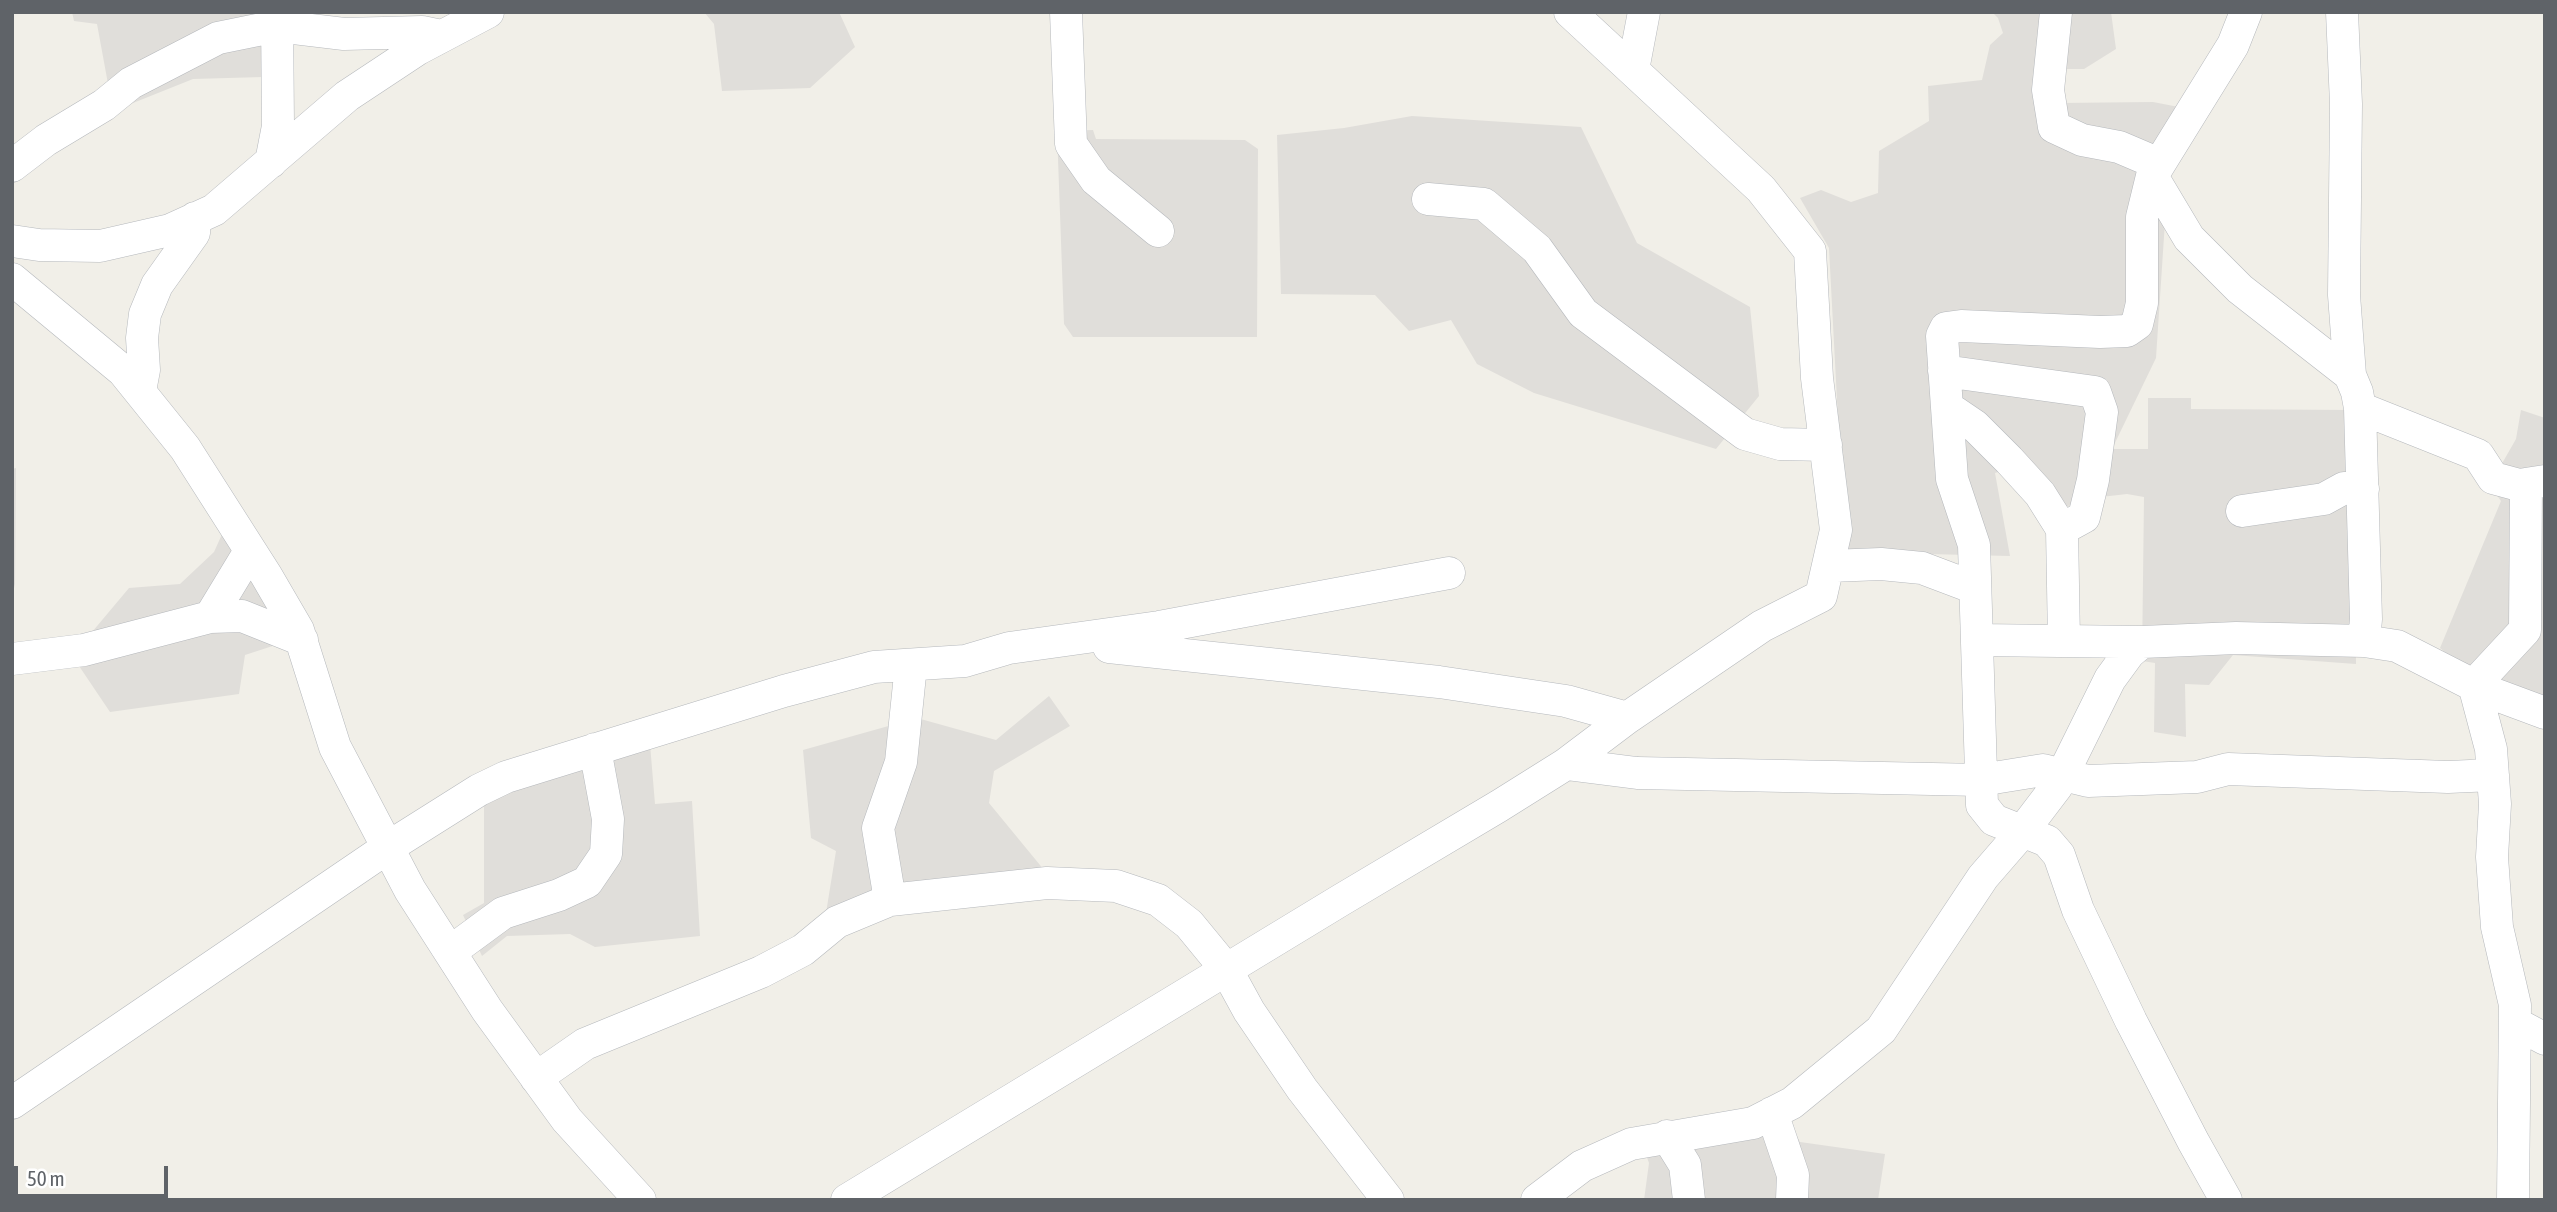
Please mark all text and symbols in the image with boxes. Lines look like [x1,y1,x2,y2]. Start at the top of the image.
scale bar [18,1152,172,1196]
text: 50 m [27,1166,65,1190]

